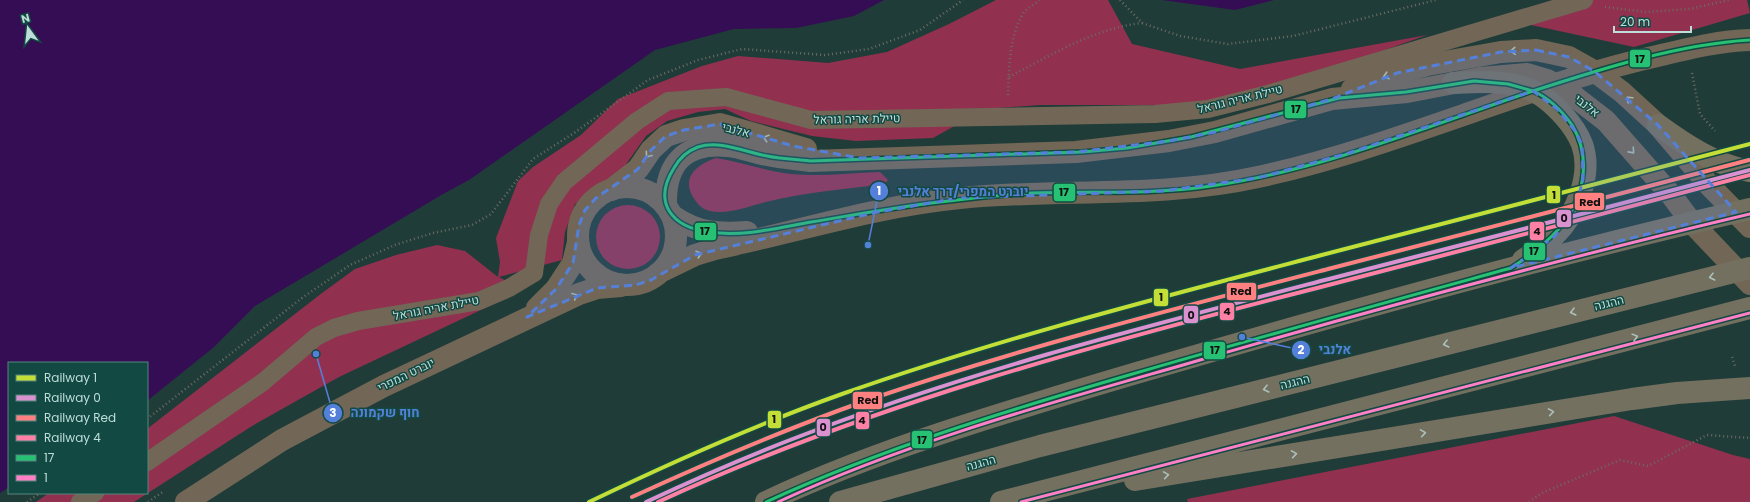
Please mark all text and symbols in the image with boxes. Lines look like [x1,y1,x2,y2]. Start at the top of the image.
north arrow [8,8,48,48]
scale bar [1614,8,1691,34]
text: N [19,10,31,27]
text: 20 m [1620,13,1650,30]
one-way arrow [1510,47,1516,56]
line badge: 17 [1629,49,1651,68]
text: 17 [1635,51,1645,67]
one-way arrow [1383,72,1390,80]
street label: טיילת אריה גוראל [1196,80,1284,117]
street label: אלנבי [1571,90,1604,121]
one-way arrow [1626,96,1634,103]
line badge: 17 [1284,100,1307,119]
text: 17 [1291,101,1301,117]
street label: טיילת אריה גוראל [813,109,901,128]
street label: אלנבי [720,118,752,141]
one-way arrow [763,134,770,143]
one-way arrow [1627,146,1634,154]
one-way arrow [646,151,653,158]
callout: יוברט המפרי/דרך אלנבי [869,178,1036,203]
text: 1 [877,182,881,199]
text: יוברט המפרי/דרך אלנבי [898,182,1028,201]
line badge: 17 [1053,183,1076,202]
text: 17 [1059,184,1069,200]
line badge: 1 [1546,185,1561,204]
text: 1 [1552,187,1556,203]
line badge: Red [1574,192,1605,211]
text: Red [1579,194,1601,210]
line badge: 0 [1556,209,1572,228]
text: 0 [1560,210,1568,226]
line badge: 4 [1529,221,1545,241]
line badge: 17 [694,222,717,241]
text: 17 [700,223,710,239]
text: 4 [1533,223,1541,239]
line badge: 17 [1523,242,1546,261]
text: 17 [1529,243,1539,259]
one-way arrow [695,250,702,259]
one-way arrow [1709,272,1716,281]
line badge: Red [1226,282,1257,301]
text: Red [1230,283,1252,299]
line badge: 1 [1153,288,1169,307]
text: 1 [1159,289,1163,305]
street label: טיילת אריה גוראל [392,291,480,324]
street label: ההגנה [1592,291,1626,314]
one-way arrow [572,292,579,300]
line badge: 4 [1219,302,1235,321]
text: 4 [1223,303,1231,319]
line badge: 0 [1183,305,1199,324]
text: 0 [1187,307,1195,323]
one-way arrow [1569,308,1576,316]
one-way arrow [1632,333,1638,341]
callout: אלנבי [1291,337,1359,362]
one-way arrow [1443,339,1450,348]
text: אלנבי [1319,340,1351,359]
line badge: 17 [1203,341,1226,360]
text: 2 [1298,341,1305,358]
text: 17 [1210,342,1220,358]
street label: יוברט המפרי [374,353,437,396]
legend [8,362,148,494]
text: Railway 1 [44,369,97,386]
street label: ההגנה [1278,370,1312,393]
one-way arrow [1263,385,1269,393]
text: Railway 0 [44,389,101,406]
line badge: Red [852,391,883,410]
text: Red [857,392,879,408]
callout: חוף שקמונה [323,400,427,425]
text: חוף שקמונה [351,403,419,422]
text: 3 [329,404,337,421]
one-way arrow [1548,408,1554,416]
text: Railway Red [44,409,116,426]
line badge: 1 [767,410,782,429]
text: 1 [772,411,776,427]
line badge: 4 [855,411,870,430]
text: 4 [858,412,866,428]
line badge: 0 [816,418,831,437]
text: 0 [819,419,827,435]
text: Railway 4 [44,429,101,446]
one-way arrow [1420,429,1426,438]
line badge: 17 [911,430,933,449]
text: 17 [917,432,927,448]
text: 17 [44,449,55,466]
street label: ההגנה [964,450,998,475]
one-way arrow [1291,450,1298,459]
text: 1 [44,469,48,486]
one-way arrow [1163,471,1169,480]

